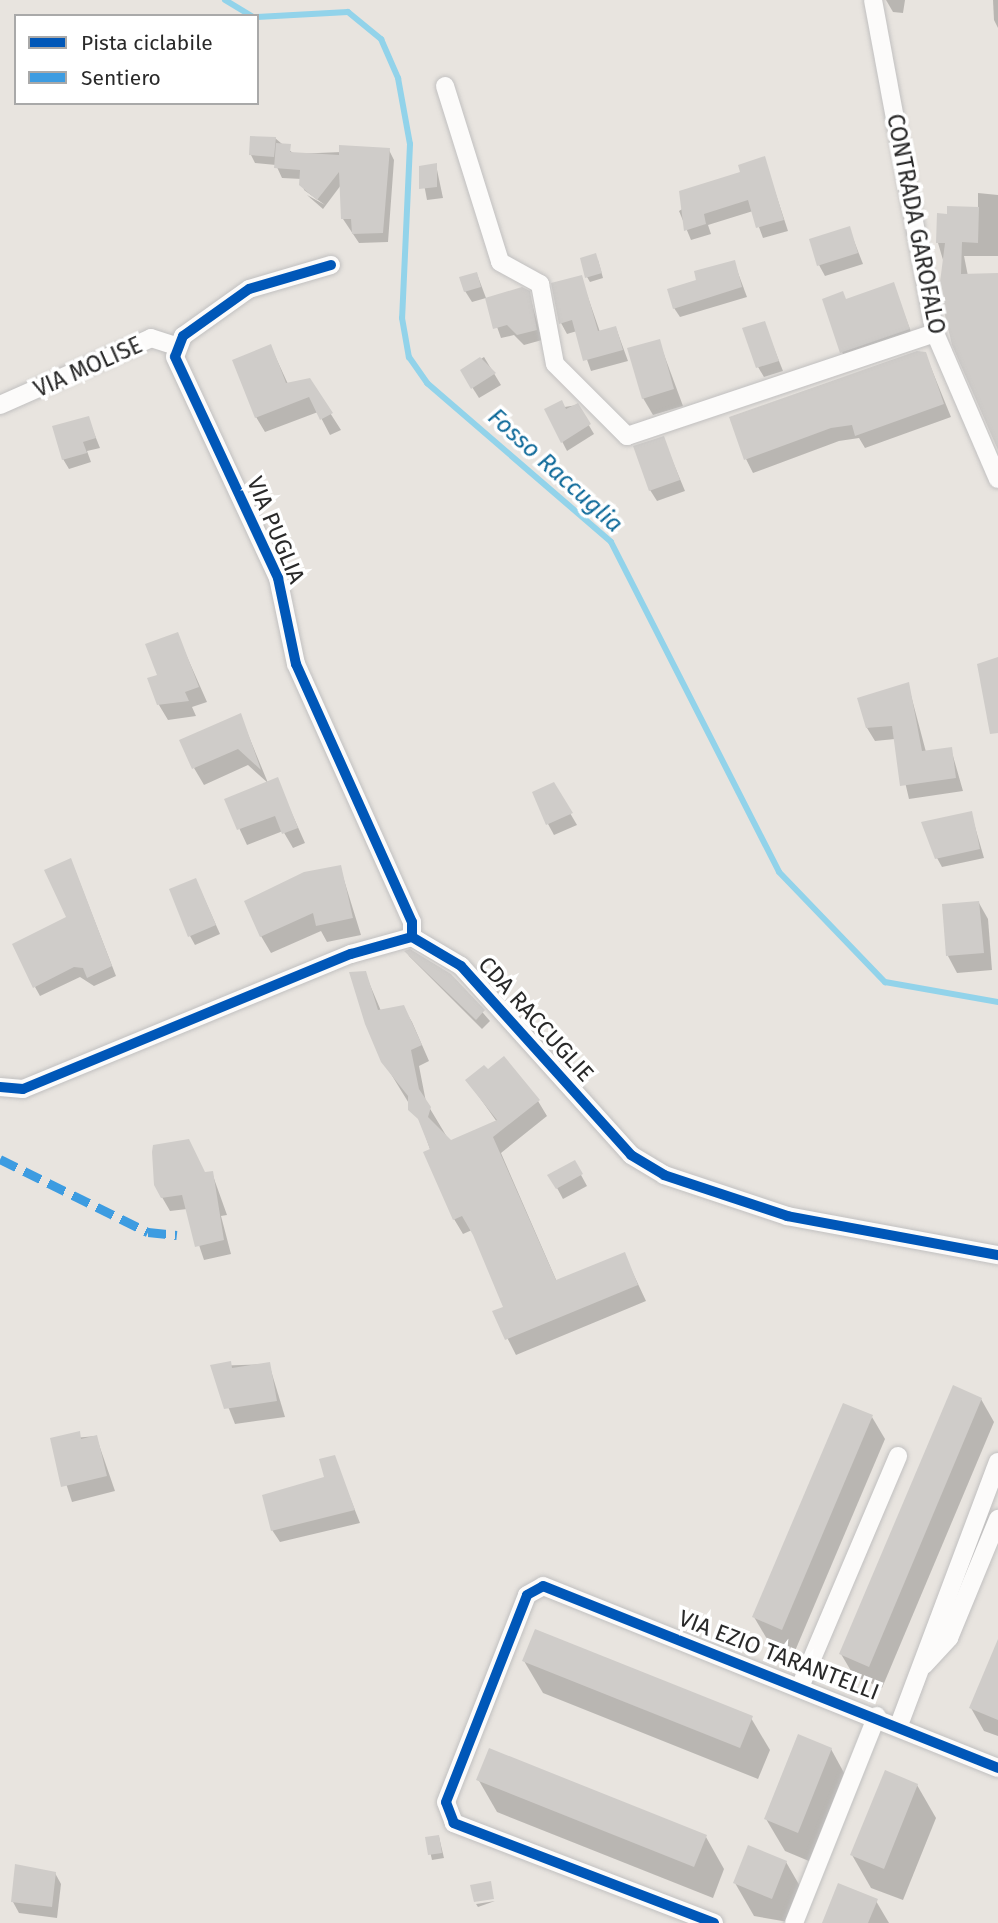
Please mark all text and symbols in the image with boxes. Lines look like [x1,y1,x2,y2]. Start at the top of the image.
legend [14,14,259,105]
text: Pista ciclabile [81,30,213,56]
text: Sentiero [81,65,161,91]
street label: CONTRADA GAROFALO [881,111,951,337]
street label: VIA MOLISE [30,331,146,403]
water label: Fosso Raccuglia [482,403,628,539]
street label: VIA PUGLIA [241,472,311,588]
street label: CDA RACCUGLIE [473,951,599,1087]
street label: VIA EZIO TARANTELLI [675,1604,883,1706]

